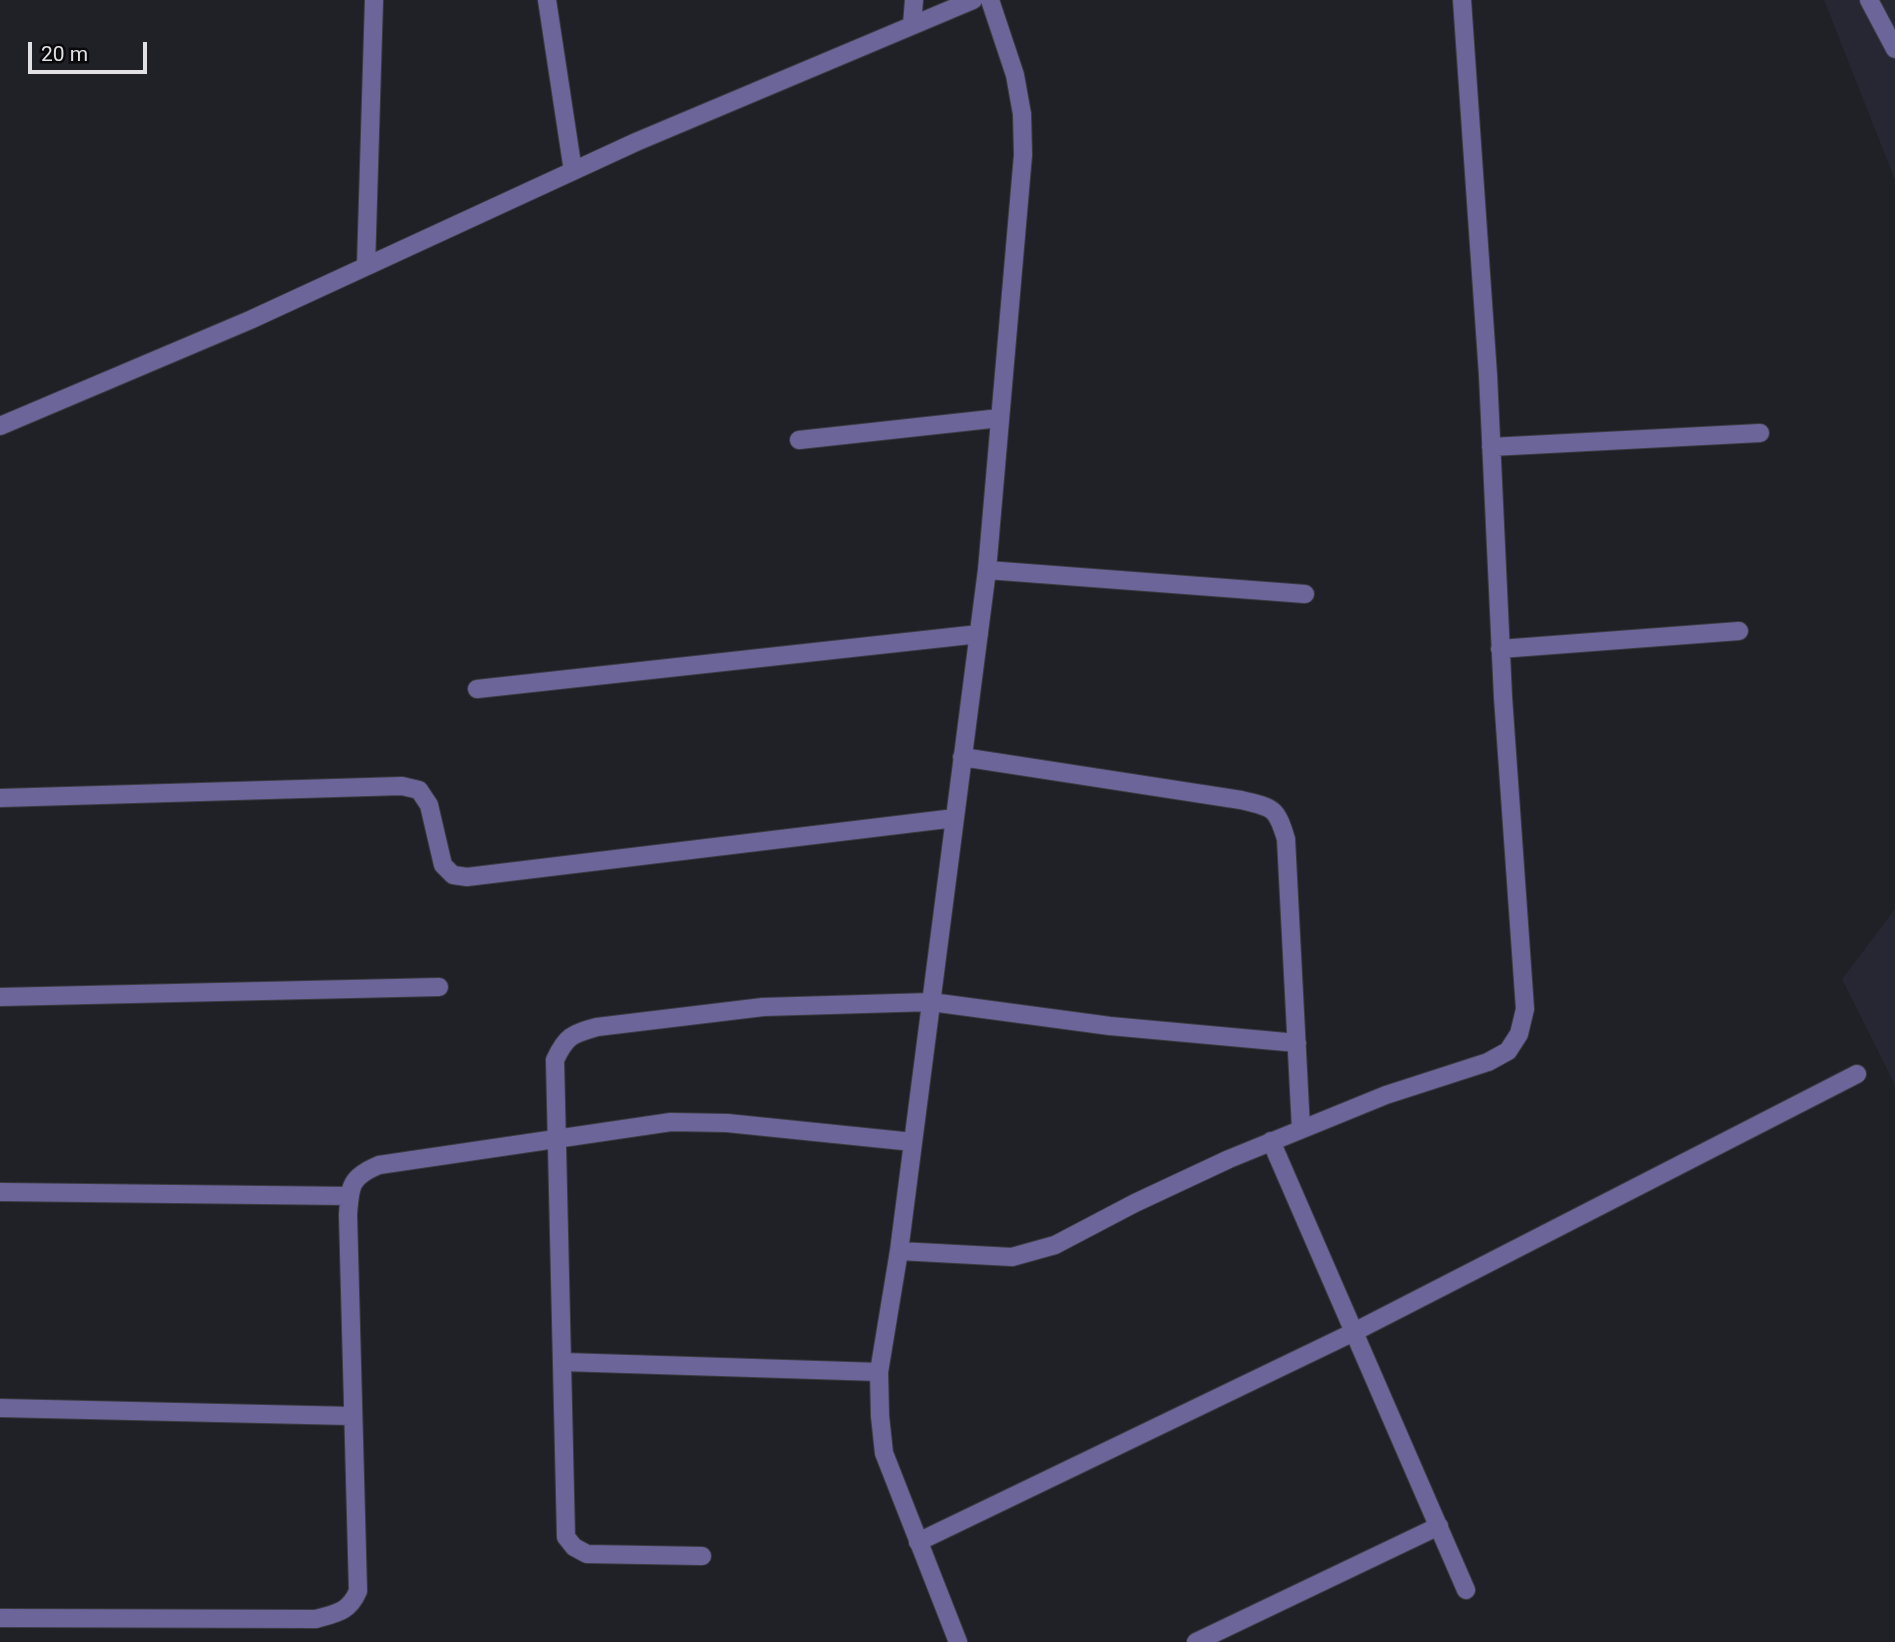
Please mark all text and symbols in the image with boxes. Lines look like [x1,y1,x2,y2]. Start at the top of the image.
scale bar [32,28,150,72]
text: 20 m [41,42,88,66]

